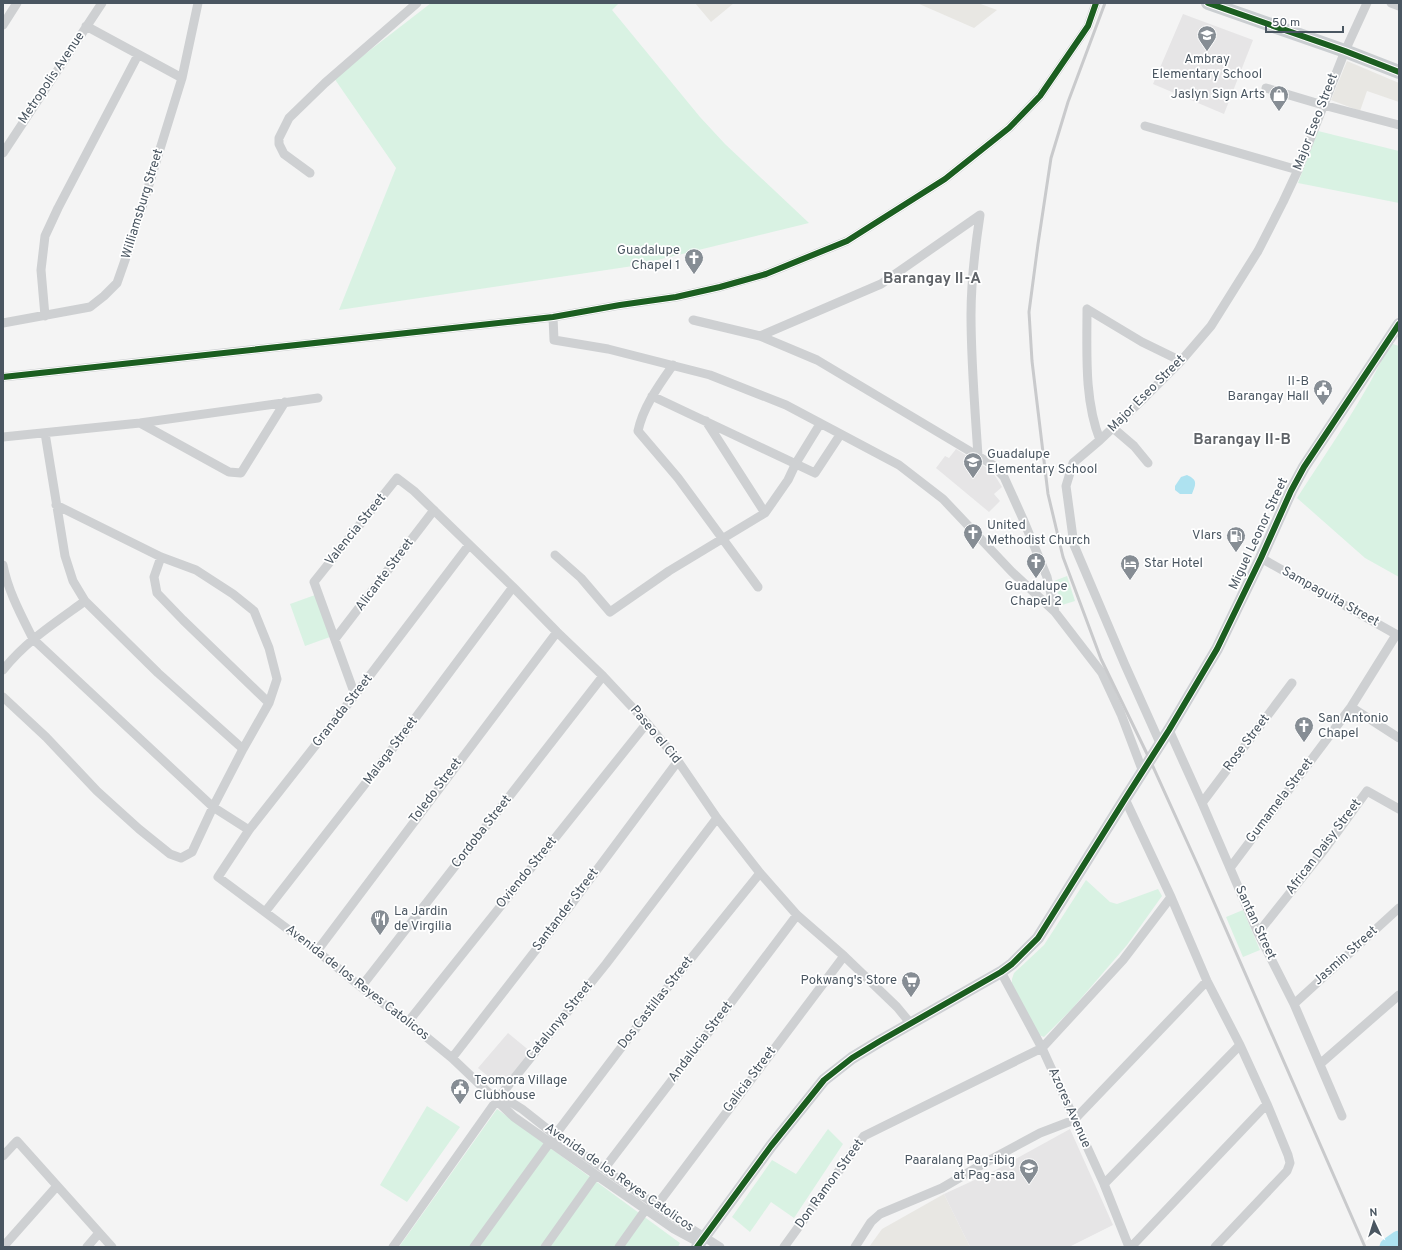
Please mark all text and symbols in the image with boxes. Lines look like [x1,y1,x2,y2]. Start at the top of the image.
scale bar [1266,8,1343,34]
text: 50 m [1272,15,1300,31]
school or university icon: Ambray Elementary School [1196,24,1218,52]
street label: Metropolis Avenue [15,29,89,127]
place label: Ambray Elementary School [1152,52,1262,83]
street label: Major Eseo Street [1290,71,1342,173]
shop icon: Jaslyn Sign Arts [1268,84,1290,112]
place label: Jaslyn Sign Arts [1171,87,1265,103]
street label: Williamsburg Street [119,147,167,261]
place label: Guadalupe Chapel 1 [617,243,680,274]
church icon: Guadalupe Chapel 1 [683,247,705,275]
district label: Barangay II-A [883,270,981,289]
street label: Major Eseo Street [1105,352,1189,436]
place label: II-B Barangay Hall [1228,374,1309,405]
public building icon: II-B Barangay Hall [1312,378,1334,406]
district label: Barangay II-B [1193,431,1291,450]
place label: Guadalupe Elementary School [987,447,1097,478]
school or university icon: Guadalupe Elementary School [962,451,984,479]
street label: Miguel Leonor Street [1226,475,1292,593]
street label: Valencia Street [322,491,390,569]
place label: United Methodist Church [987,518,1090,549]
church icon: United Methodist Church [962,522,984,550]
fuel station icon: Vlars [1225,525,1247,553]
place label: Vlars [1192,528,1222,544]
street label: Alicante Street [353,536,418,614]
church icon: Guadalupe Chapel 2 [1025,551,1047,579]
hotel icon: Star Hotel [1119,553,1141,581]
place label: Star Hotel [1144,556,1203,572]
street label: Sampaguita Street [1278,564,1382,630]
place label: Guadalupe Chapel 2 [1005,579,1067,610]
street label: Granada Street [310,671,376,751]
street label: Paseo el Cid [626,703,684,767]
street label: Rose Street [1220,711,1274,775]
place label: San Antonio Chapel [1318,711,1388,742]
street label: Malaga Street [360,714,422,788]
church icon: San Antonio Chapel [1293,715,1315,743]
street label: Toledo Street [406,755,466,827]
street label: Gumamela Street [1243,755,1317,846]
street label: Cordoba Street [449,792,515,872]
street label: African Daisy Street [1283,796,1365,898]
street label: Oviendo Street [493,834,561,912]
street label: Santander Street [530,865,602,955]
street label: Santan Street [1231,883,1279,963]
place label: La Jardin de Virgilia [394,904,452,935]
restaurant icon: La Jardin de Virgilia [369,908,391,936]
street label: Avenida de los Reyes Catolicos [282,922,432,1044]
street label: Jasmin Street [1311,923,1381,989]
street label: Dos Castillas Street [615,954,697,1052]
supermarket icon: Pokwang's Store [900,970,922,998]
place label: Pokwang's Store [801,973,897,989]
street label: Catalunya Street [523,978,597,1064]
street label: Andalucia Street [666,999,737,1085]
street label: Galicia Street [720,1044,780,1116]
street label: Azores Avenue [1044,1065,1094,1151]
place label: Teomora Village Clubhouse [474,1073,567,1104]
public building icon: Teomora Village Clubhouse [449,1077,471,1105]
street label: Avenida de los Reyes Catolicos [541,1120,697,1236]
street label: Don Ramon Street [792,1136,868,1232]
place label: Paaralang Pag-ibig at Pag-asa [905,1153,1015,1184]
school or university icon: Paaralang Pag-ibig at Pag-asa [1018,1157,1040,1185]
north arrow [1354,1202,1394,1242]
text: N [1369,1206,1378,1220]

